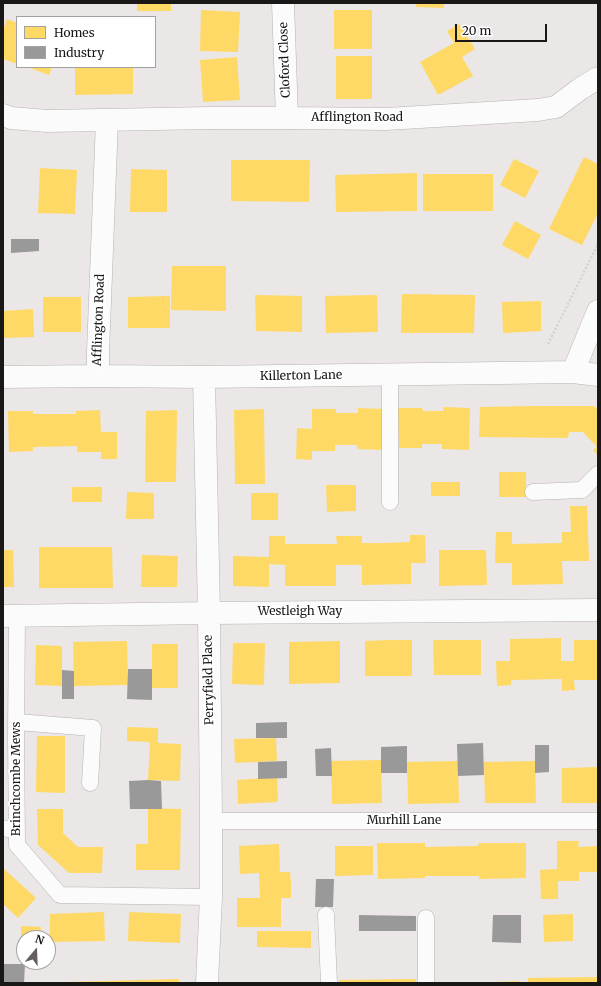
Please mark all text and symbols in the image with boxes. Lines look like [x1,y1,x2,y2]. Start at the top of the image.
legend [16,16,156,68]
scale bar [457,16,549,42]
street label: Cloford Close [276,22,294,98]
text: 20 m [462,23,491,38]
text: Homes [54,25,95,40]
text: Industry [54,45,104,60]
street label: Afflington Road [311,111,403,125]
street label: Afflington Road [90,274,108,366]
street label: Killerton Lane [260,368,342,384]
street label: Westleigh Way [258,605,342,619]
street label: Perryfield Place [201,635,217,725]
street label: Brinchcombe Mews [10,722,24,836]
street label: Murhill Lane [367,814,441,828]
north arrow [16,930,56,970]
text: N [33,932,46,948]

